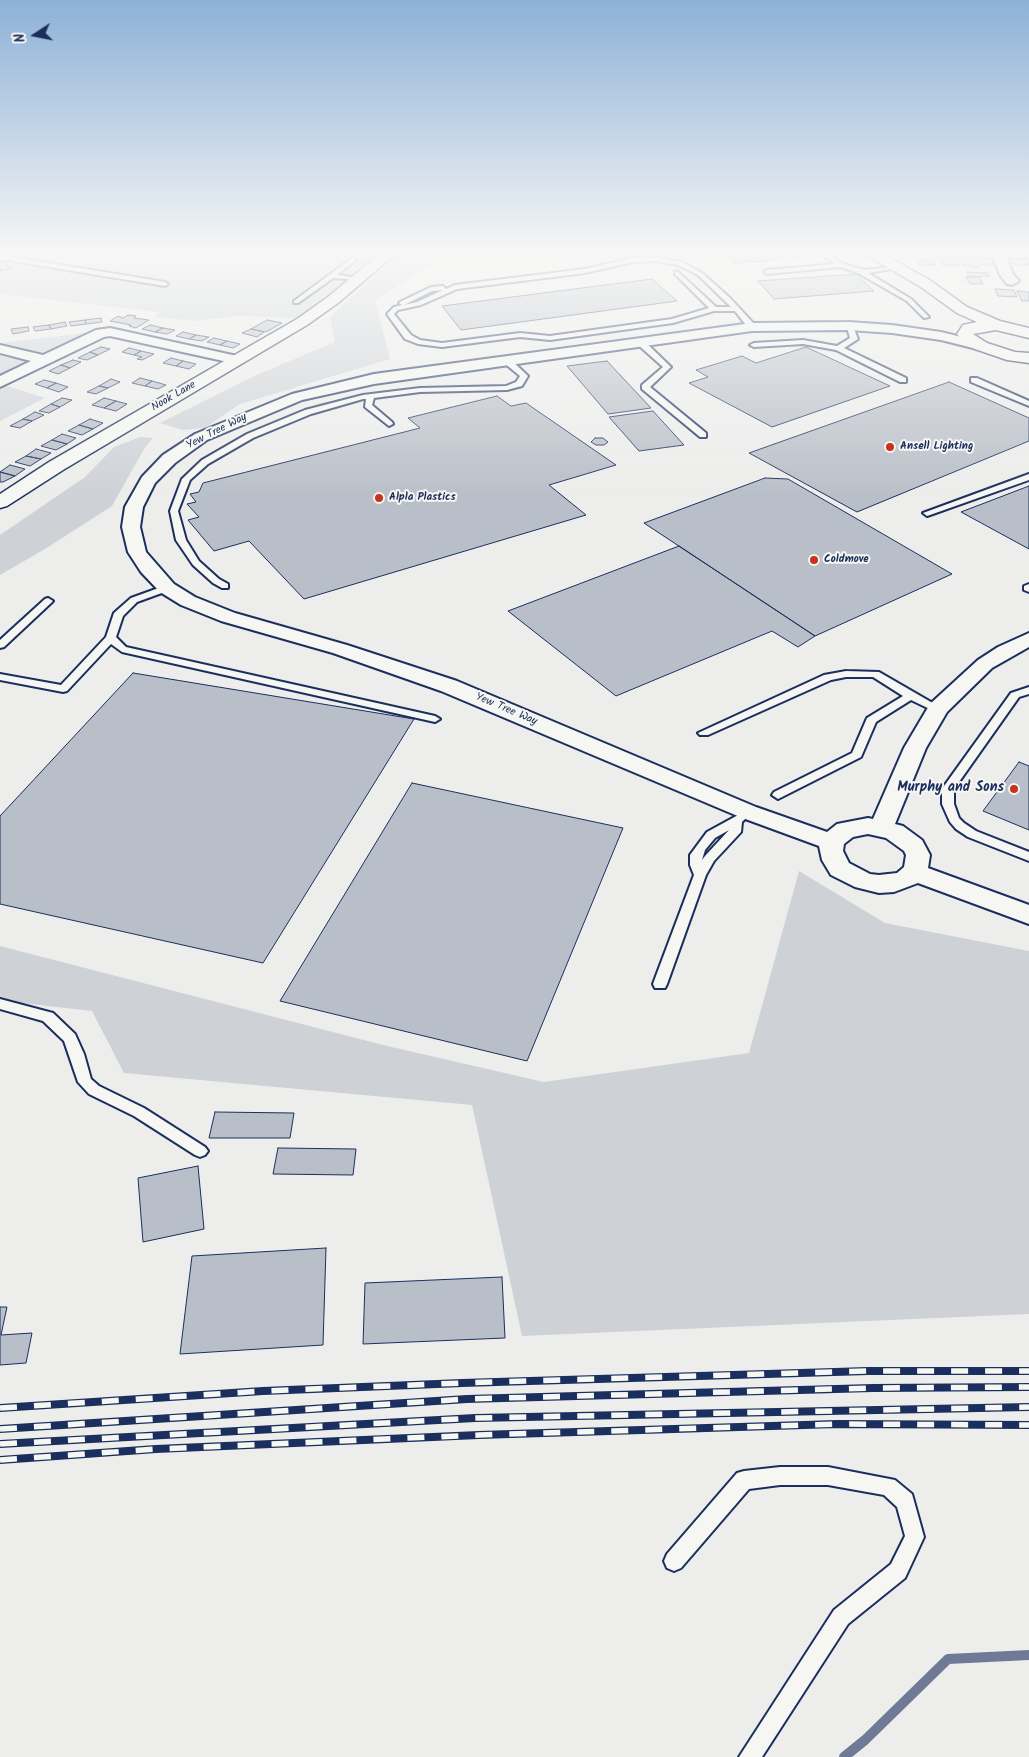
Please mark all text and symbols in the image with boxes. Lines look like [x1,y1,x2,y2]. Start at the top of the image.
north arrow [10,10,60,60]
text: N [9,31,32,44]
street label: Nook Lane [149,379,199,415]
street label: Yew Tree Way [185,411,249,453]
place label: Ansell Lighting [900,440,973,454]
marker: Ansell Lighting [884,441,896,453]
place label: Alpla Plastics [389,491,456,505]
marker: Alpla Plastics [373,492,385,504]
place label: Coldmove [824,553,869,567]
marker: Coldmove [808,554,820,566]
street label: Yew Tree Way [473,691,539,729]
place label: Murphy and Sons [897,781,1004,797]
marker: Murphy and Sons [1008,783,1020,795]

